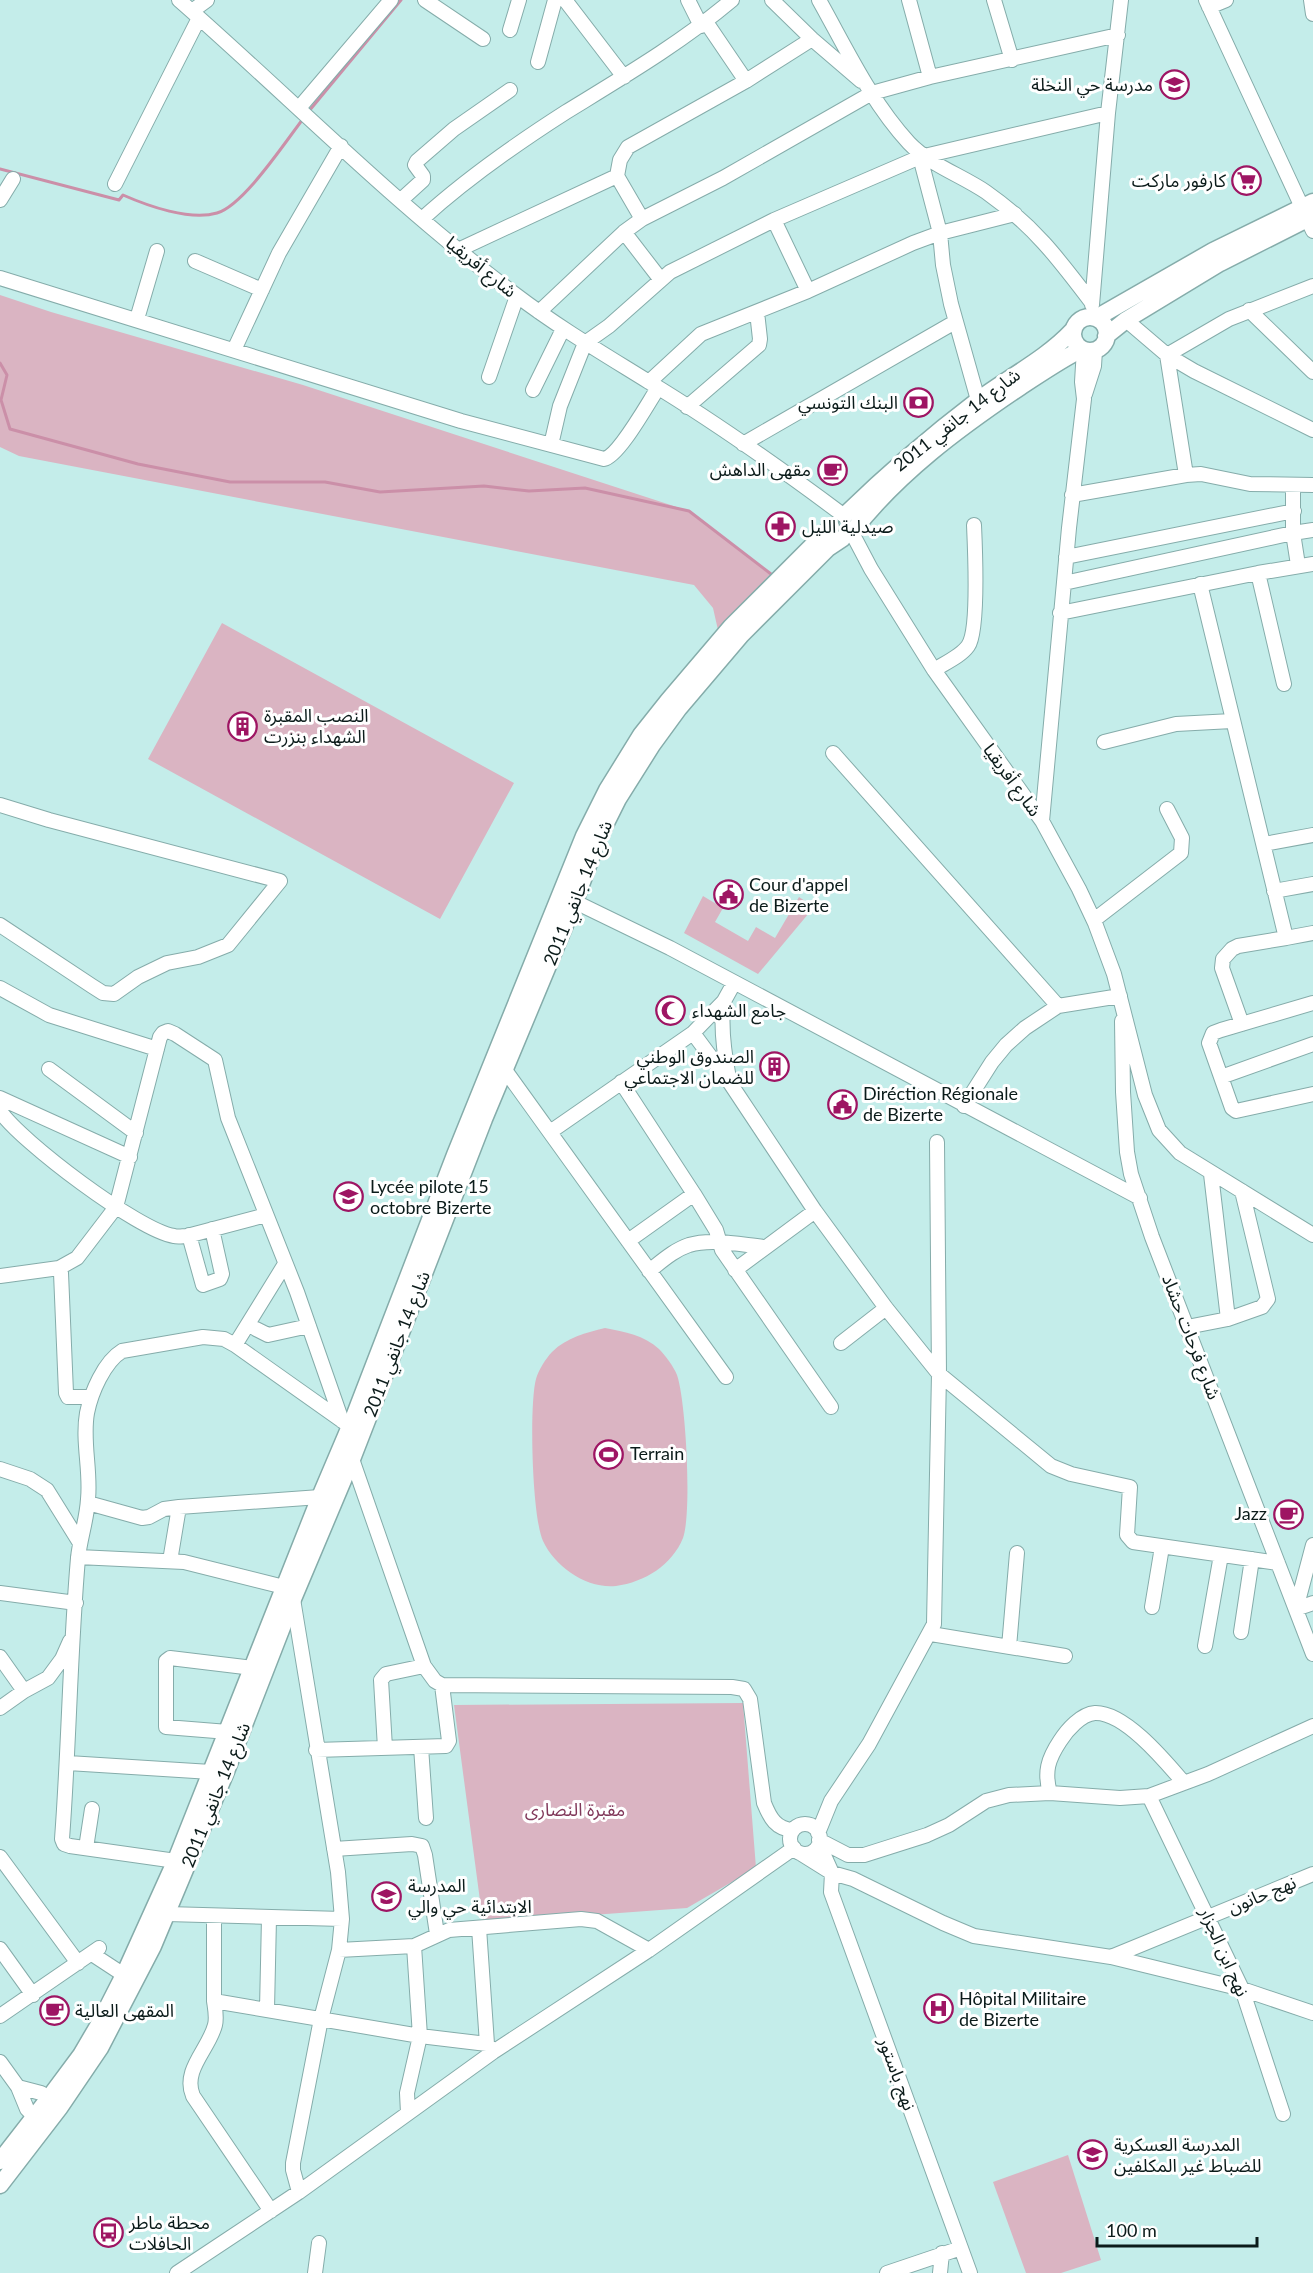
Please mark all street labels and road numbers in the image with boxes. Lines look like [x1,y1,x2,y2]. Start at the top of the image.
street label: شارع أفريقيا [439,231,522,305]
street label: شارع 14 جانفي 2011 [889,363,1026,479]
street label: شارع أفريقيا [976,739,1047,823]
street label: شارع 14 جانفي 2011 [538,817,620,970]
street label: شارع 14 جانفي 2011 [358,1268,438,1421]
street label: شارع فرحات حشاد [1154,1271,1226,1404]
street label: شارع 14 جانفي 2011 [176,1719,258,1872]
street label: نهج حانون [1224,1870,1300,1920]
street label: نهج ابن الجزار [1192,1903,1254,2001]
street label: نهج باستور [871,2033,921,2114]

